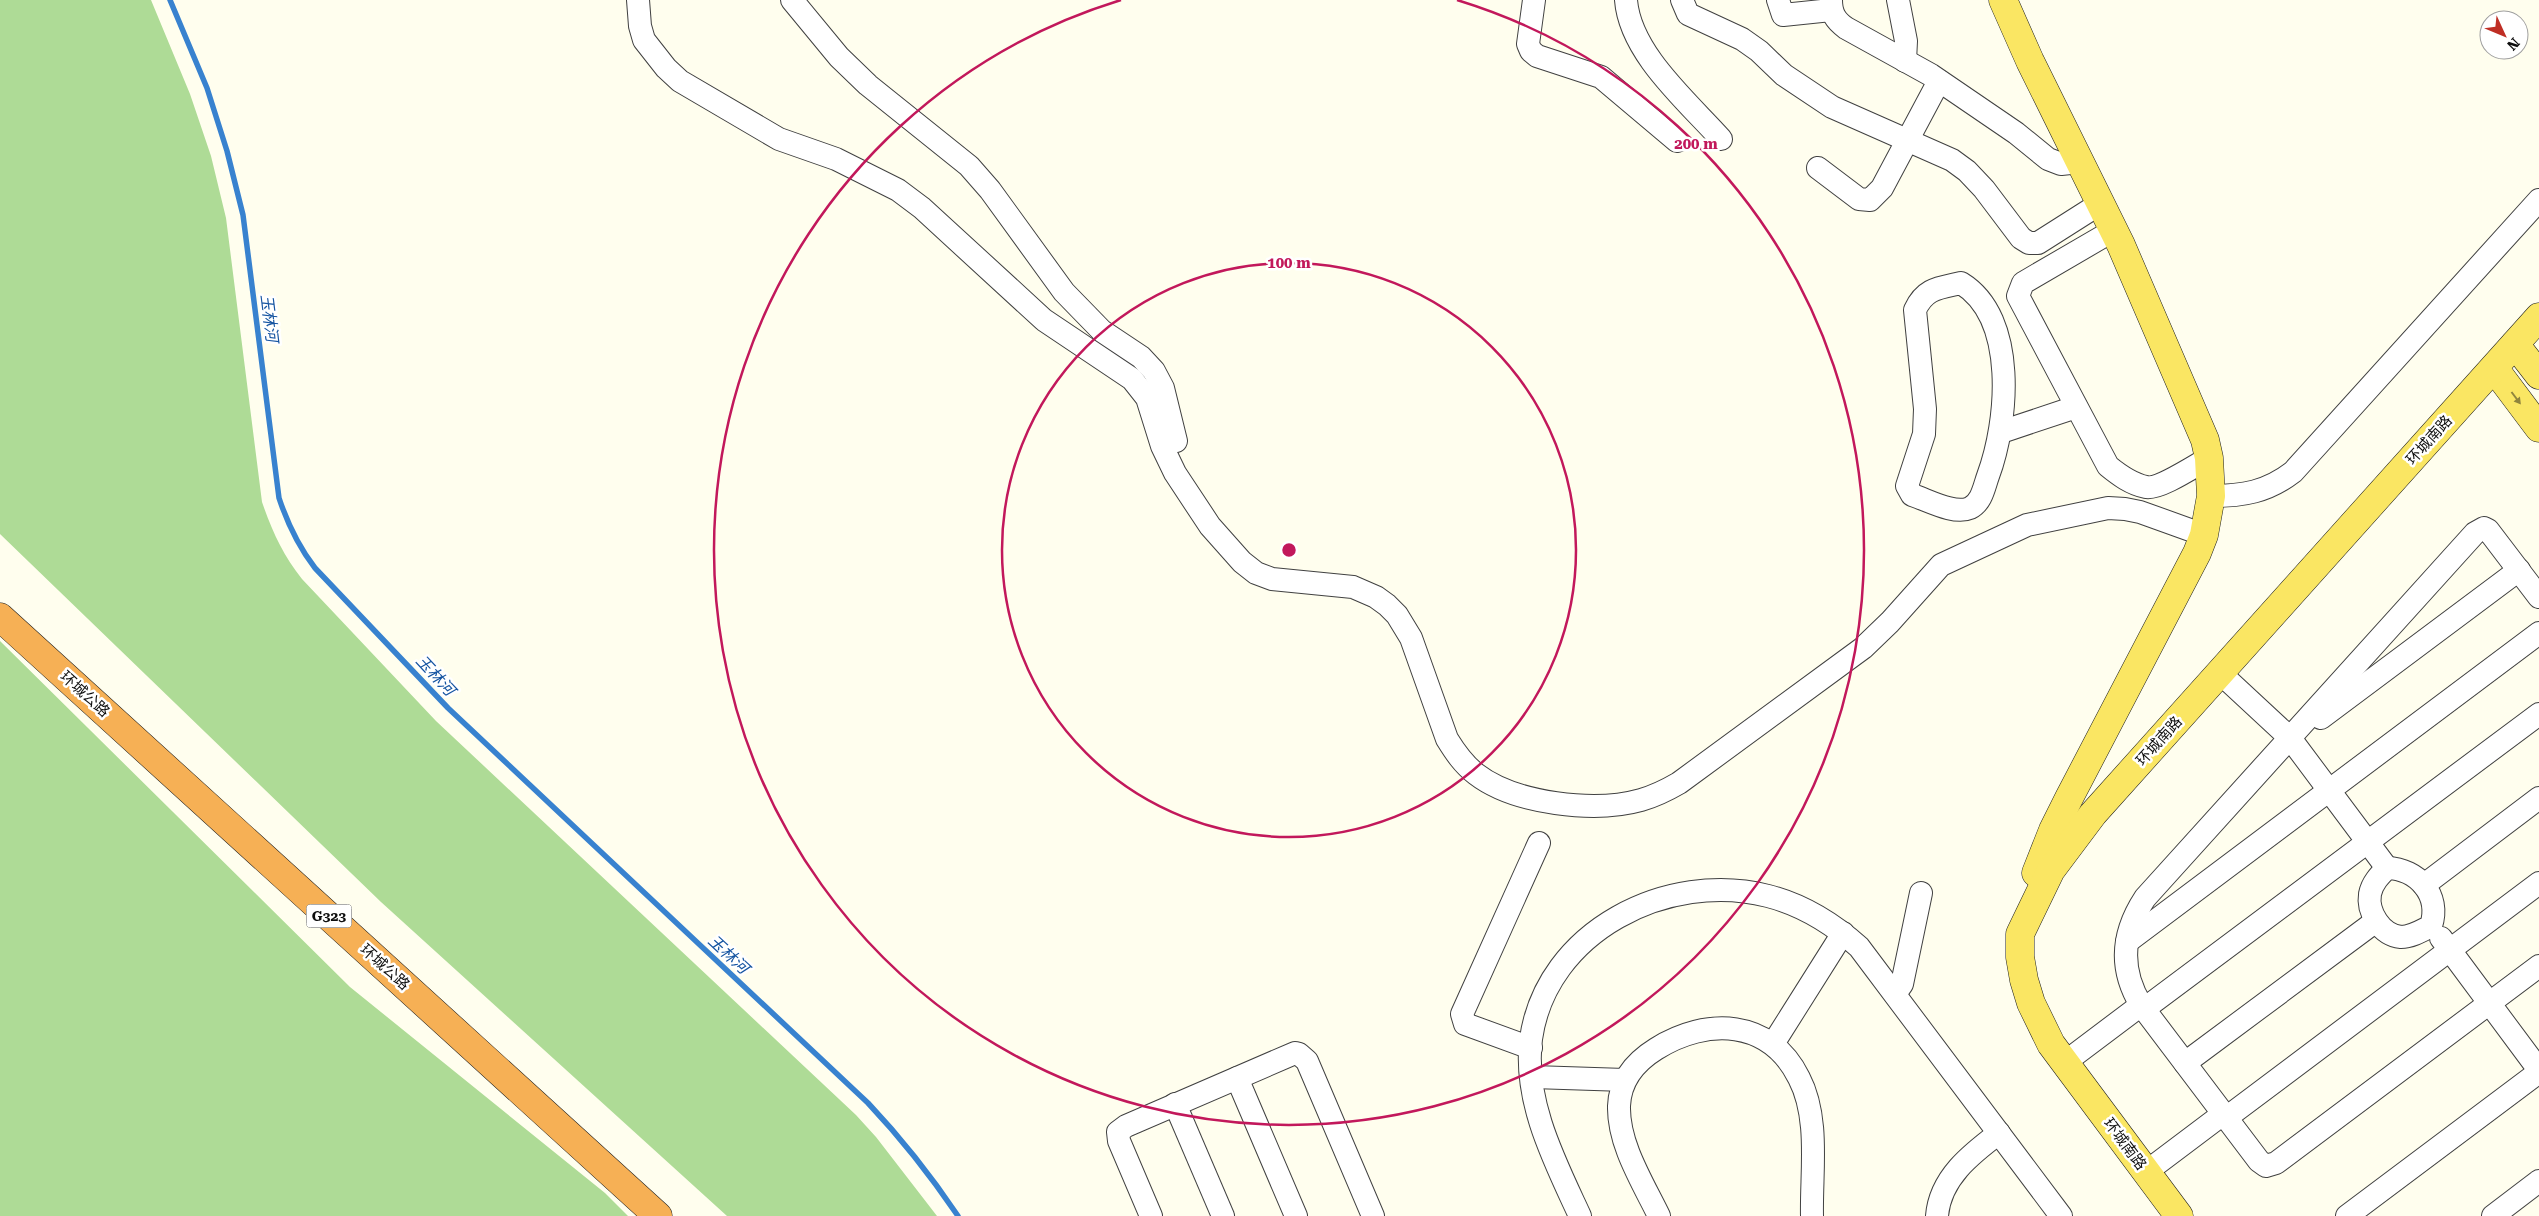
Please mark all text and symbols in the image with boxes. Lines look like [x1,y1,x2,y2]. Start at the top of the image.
north arrow [2479,10,2529,60]
text: N [2504,35,2523,54]
text: 200 m [1674,135,1718,153]
text: 100 m [1267,254,1311,272]
water label: 玉林河 [257,293,282,346]
one-way arrow [2511,391,2522,404]
street label: 环城南路 [2402,412,2456,468]
centre of rings [1280,541,1298,559]
water label: 玉林河 [412,651,461,702]
street label: 环城公路 [57,667,113,721]
street label: 环城南路 [2132,713,2186,769]
road number: G323 [306,904,352,928]
water label: 玉林河 [705,931,755,980]
street label: 环城公路 [357,940,413,994]
street label: 环城南路 [2100,1115,2150,1173]

